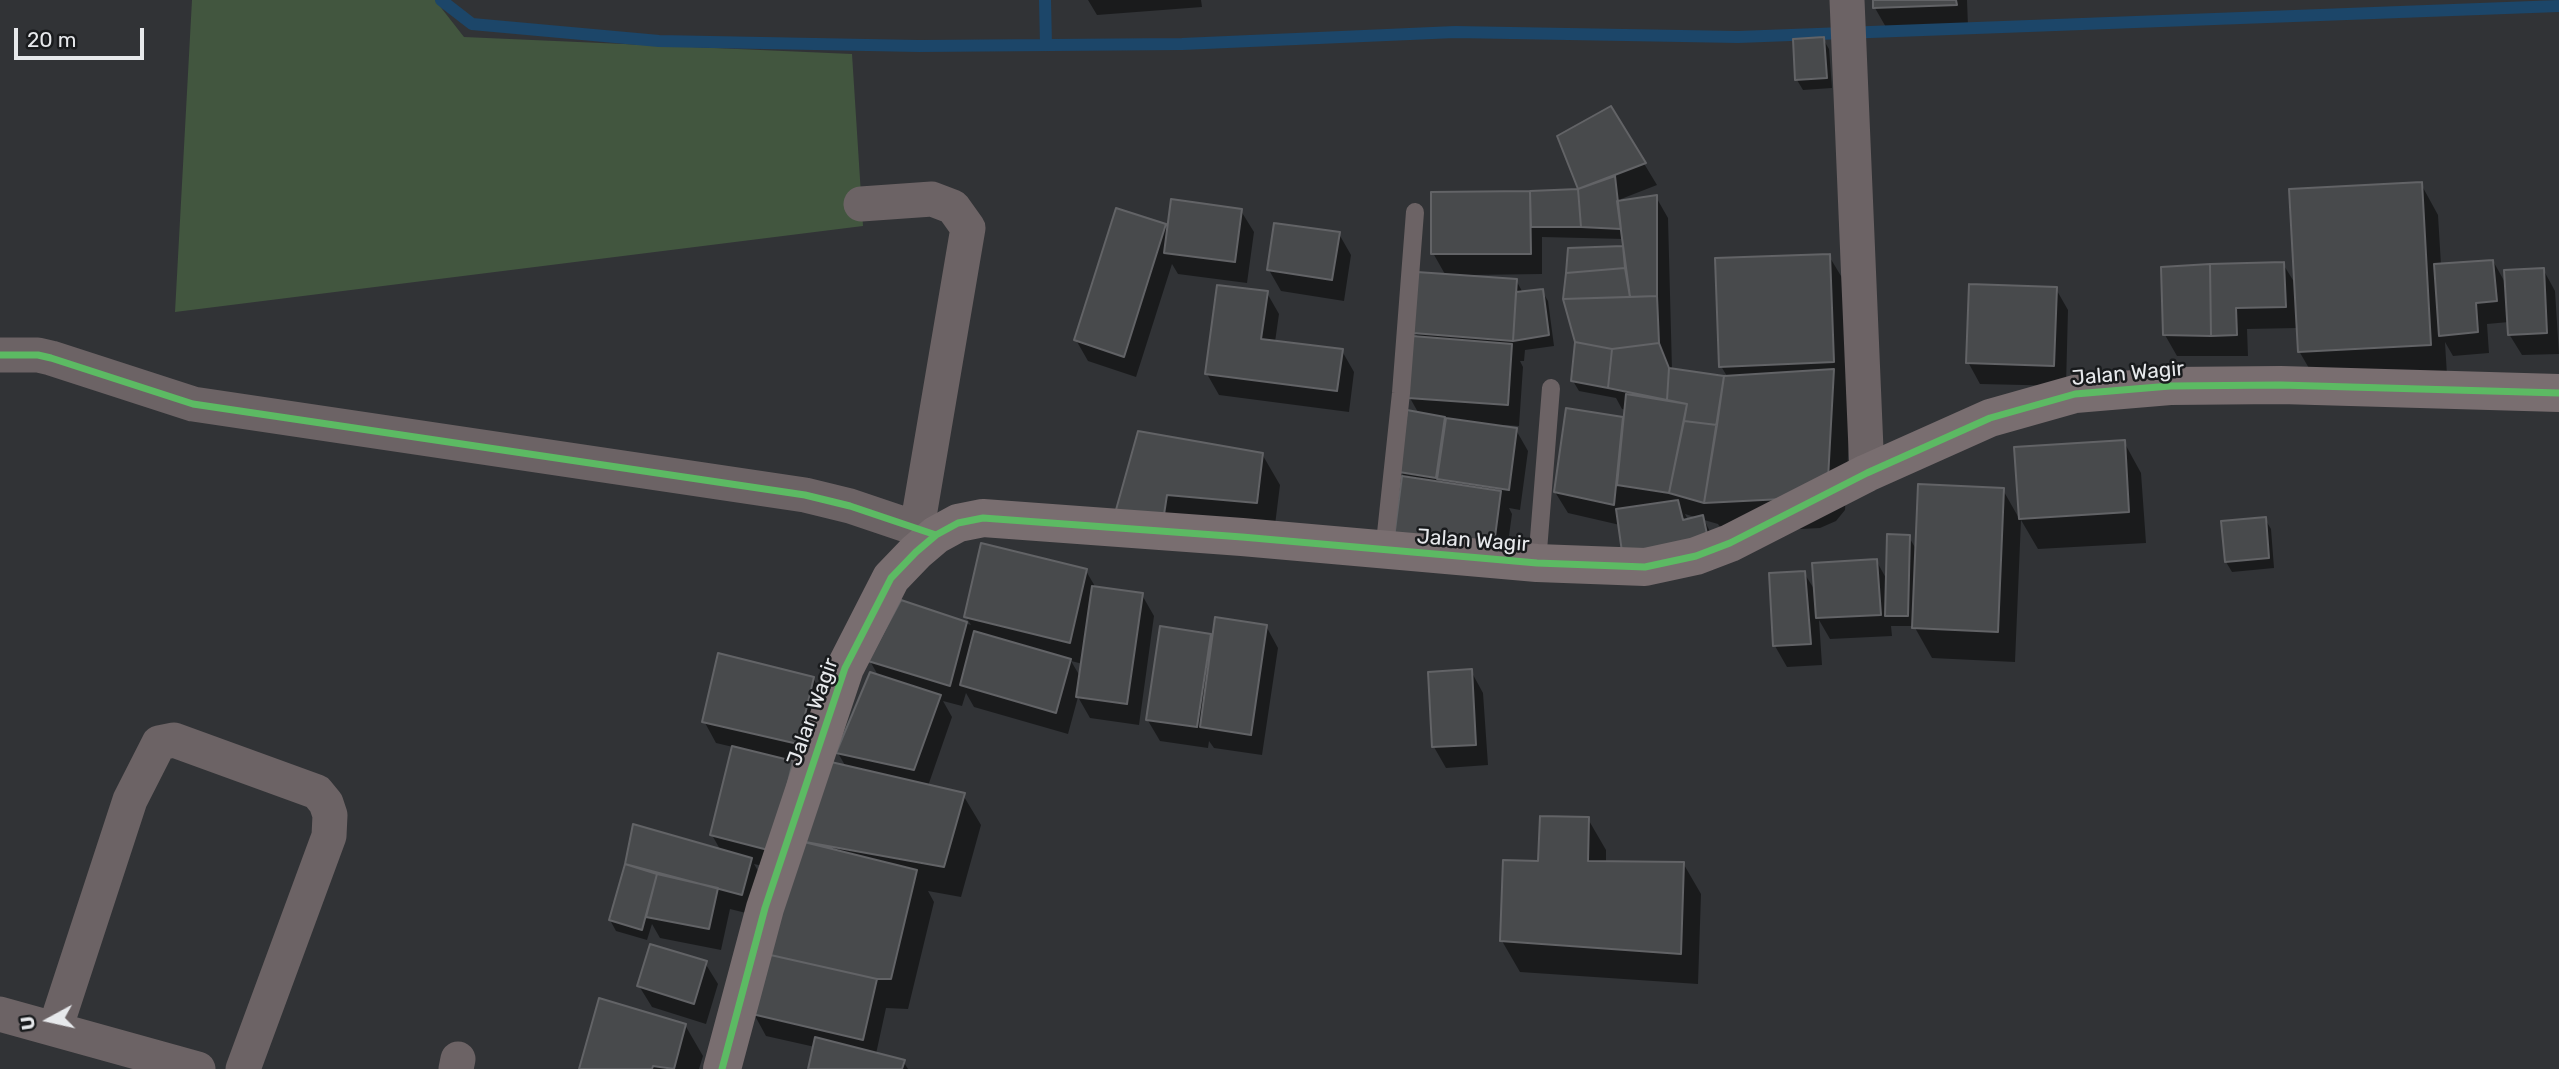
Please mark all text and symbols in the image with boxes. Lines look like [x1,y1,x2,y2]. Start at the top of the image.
scale bar [18,14,147,58]
text: 20 m [27,27,76,52]
street label: Jalan Wagir [2071,357,2185,391]
street label: Jalan Wagir [1416,524,1530,558]
street label: Jalan Wagir [782,655,844,769]
north arrow [14,985,84,1055]
text: U [15,1015,40,1031]

